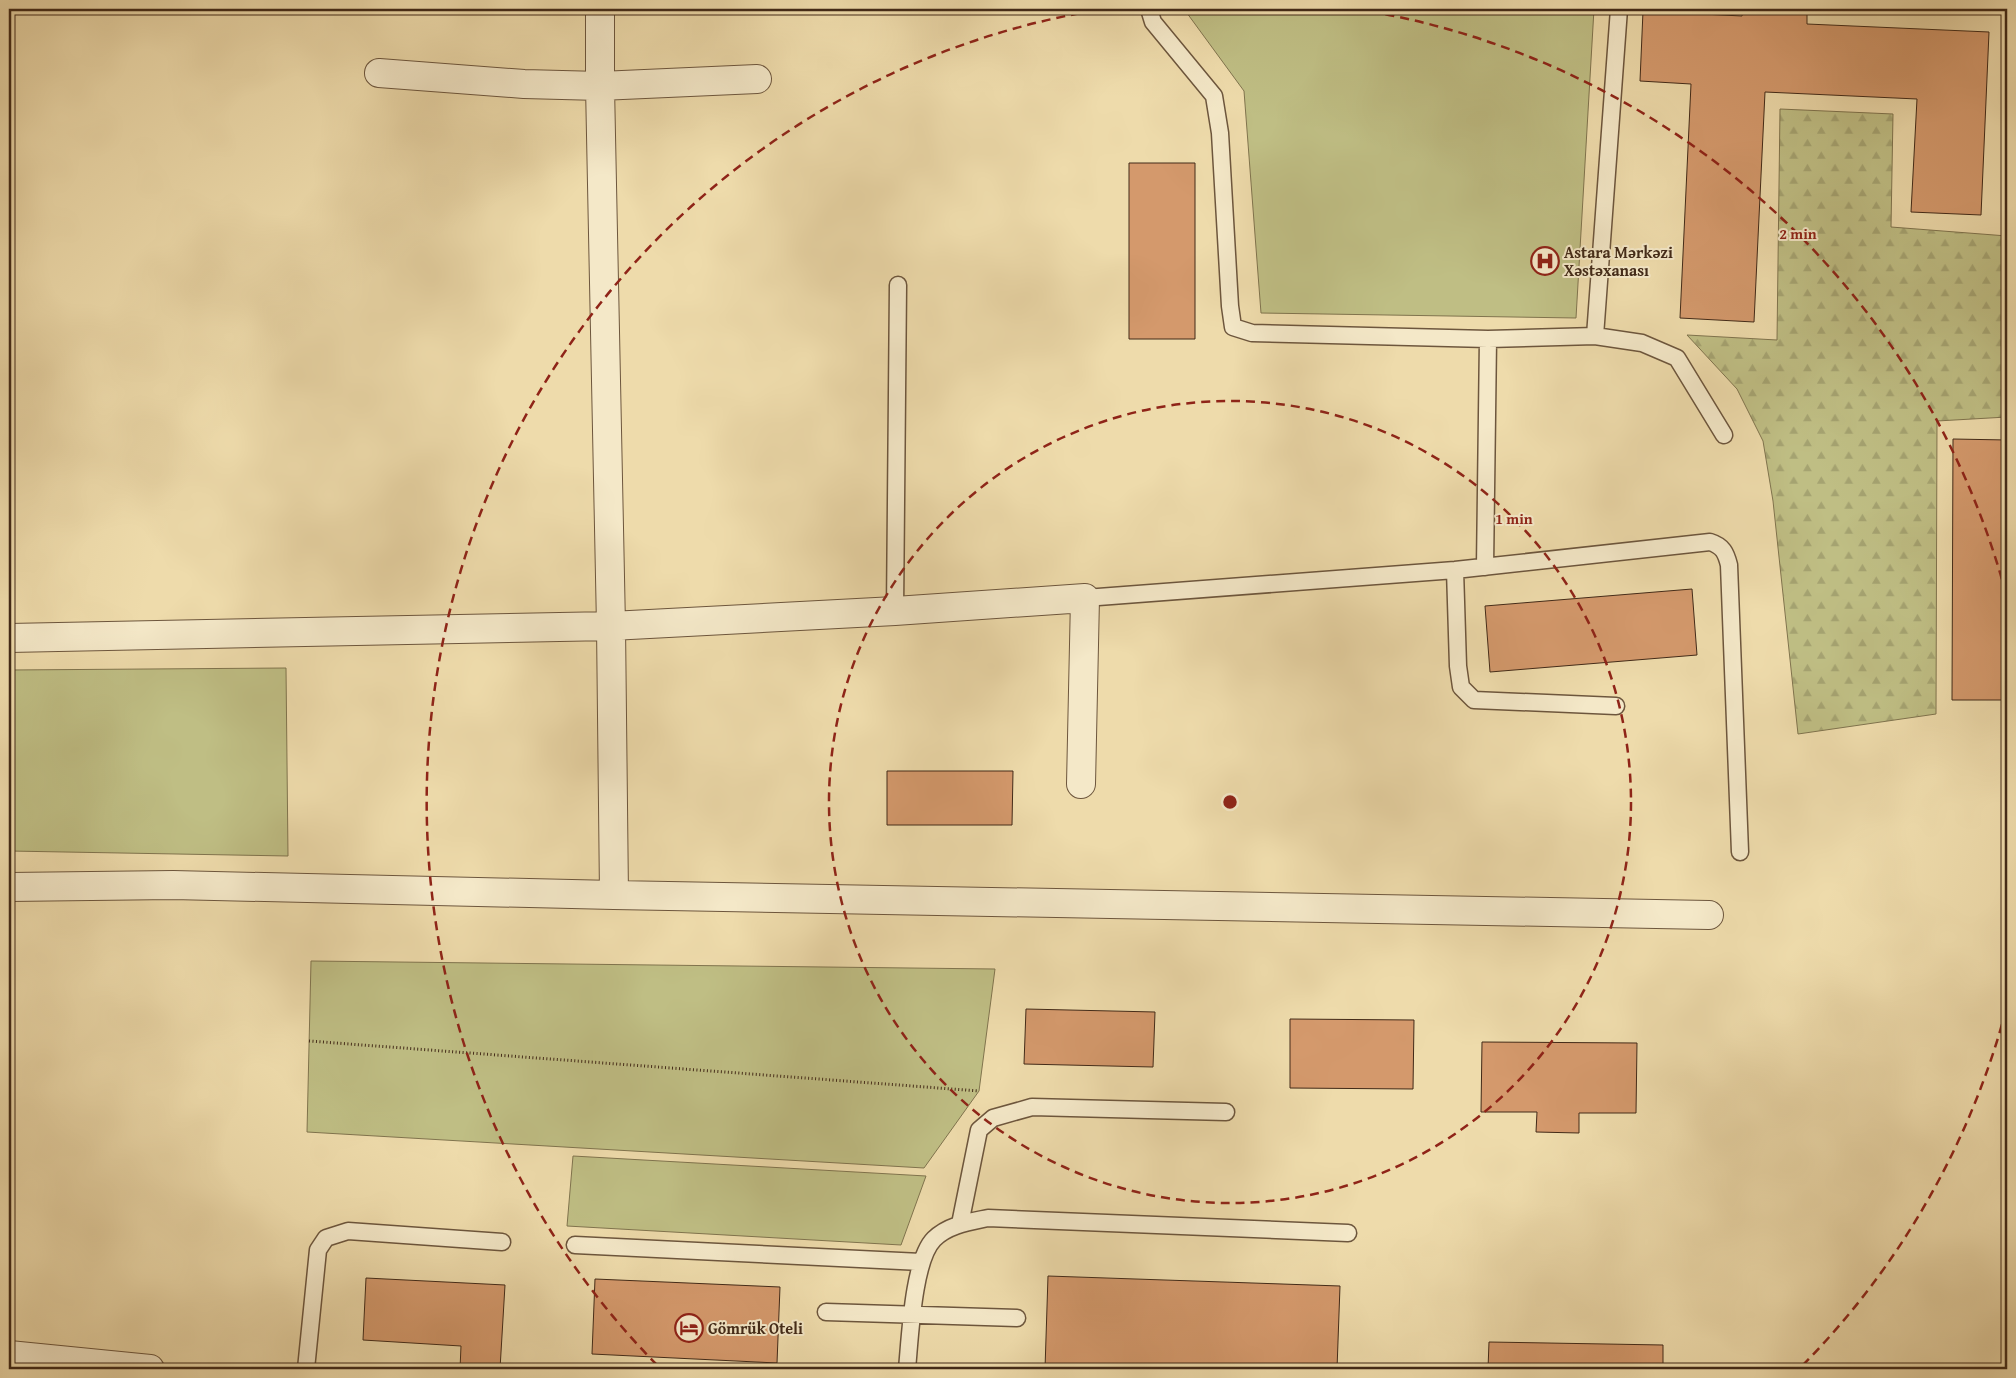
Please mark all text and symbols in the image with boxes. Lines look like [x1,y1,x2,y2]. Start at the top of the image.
text: 2 min [1779,223,1817,244]
place label: Astara Mərkəzi Xəstəxanası [1564,240,1673,282]
hospital icon: Astara Mərkəzi Xəstəxanası [1530,246,1560,276]
text: 1 min [1495,508,1533,529]
centre of rings [1221,793,1239,811]
hotel icon: Gömrük Oteli [674,1313,704,1343]
place label: Gömrük Oteli [708,1316,803,1340]

